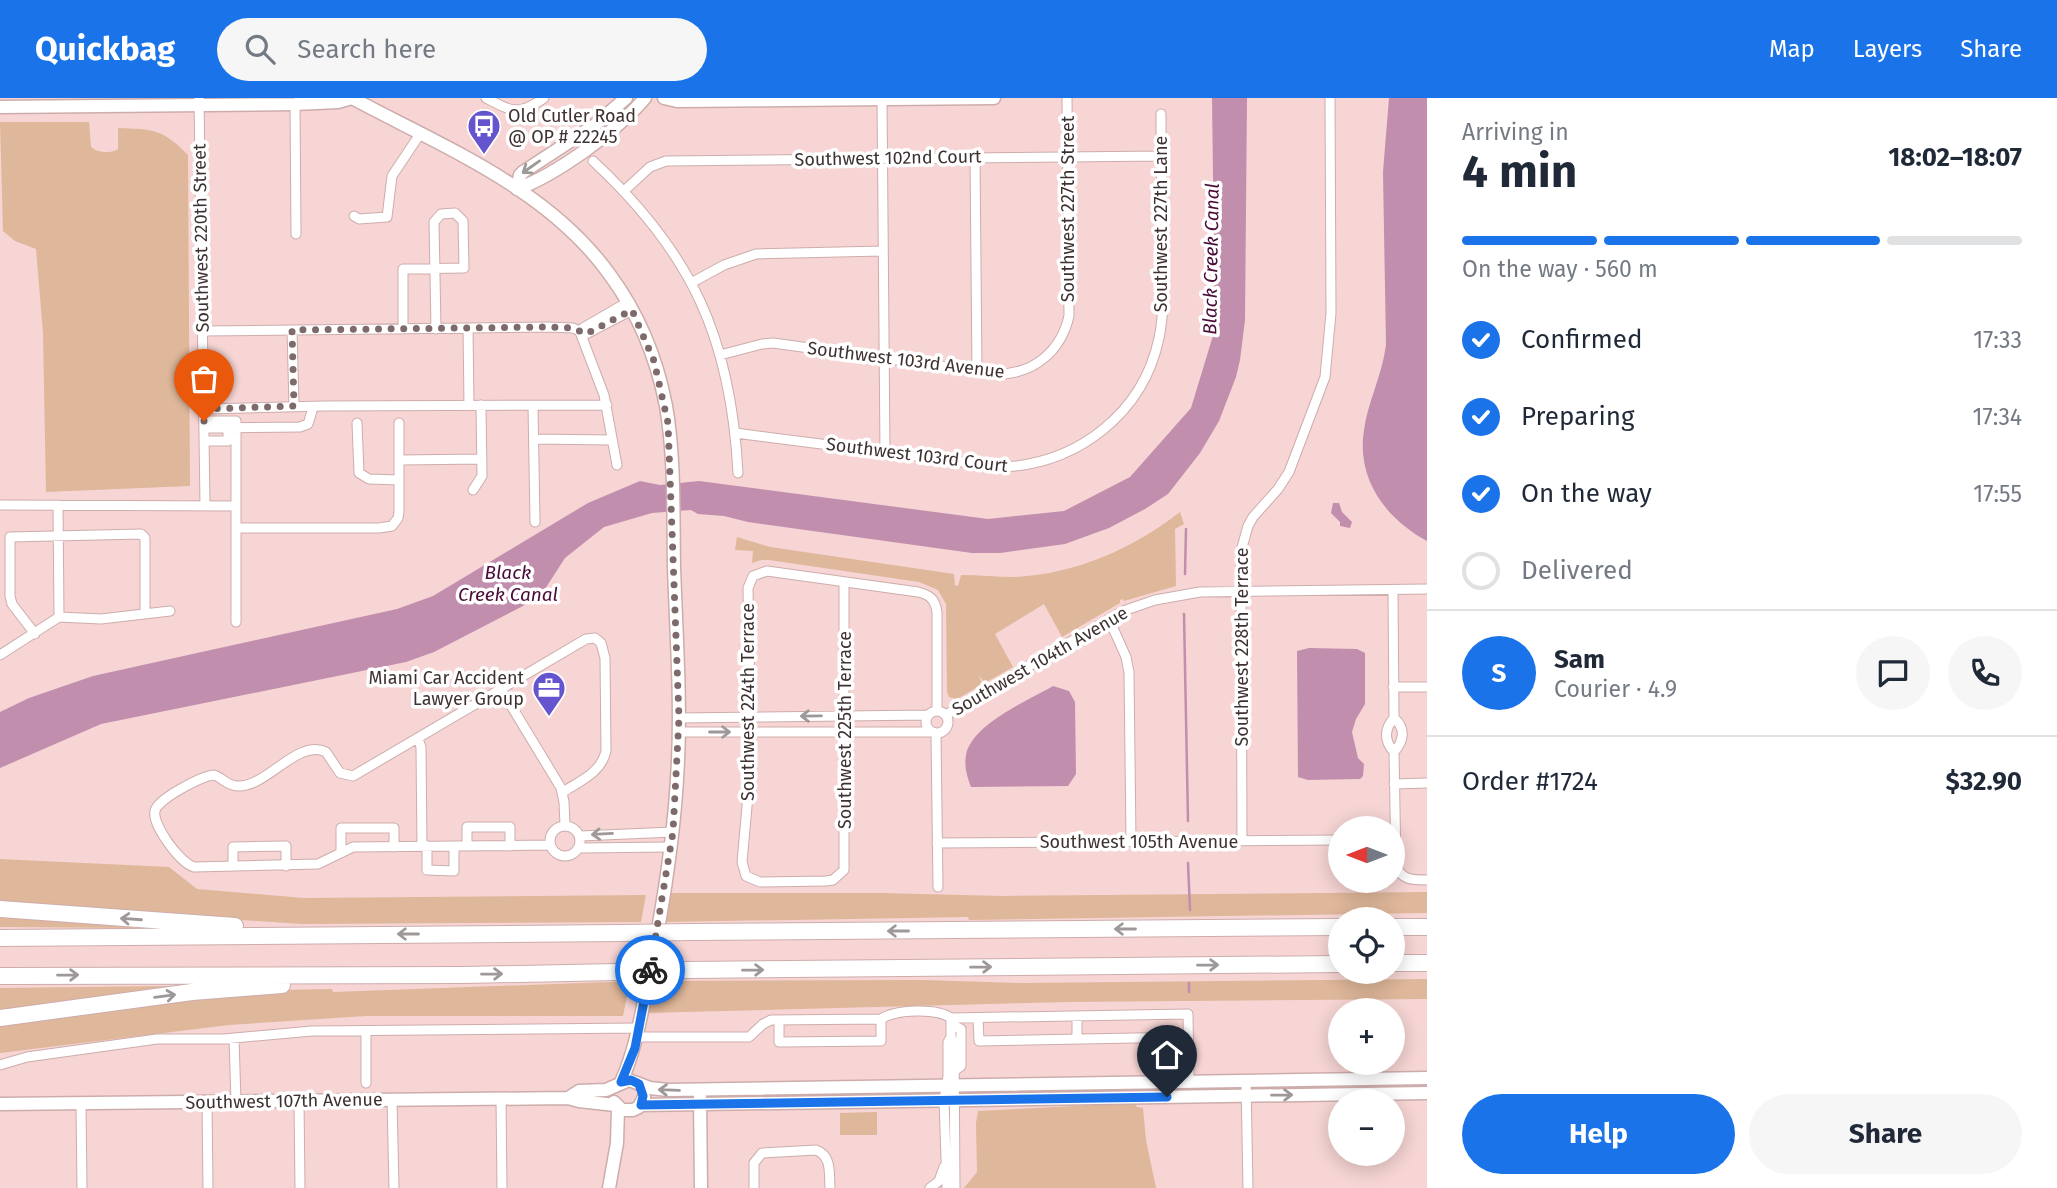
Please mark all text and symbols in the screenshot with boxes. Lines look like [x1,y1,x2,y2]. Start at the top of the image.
search box [217,18,707,81]
text: Quickbag [35,29,175,69]
icon: search [241,30,279,68]
text: Search here [297,34,436,65]
text: Map [1769,35,1815,63]
text: Layers [1853,35,1922,63]
text: Share [1960,35,2022,63]
place label: Old Cutler Road @ OP # 22245 [508,105,636,148]
bus stop icon: Old Cutler Road @ OP # 22245 [465,107,503,156]
street label: Southwest 227th Street [1057,115,1079,302]
text: Arriving in [1462,118,1569,146]
street label: Southwest 227th Lane [1150,136,1172,312]
text: 18:02–18:07 [1888,142,2022,173]
street label: Southwest 220th Street [188,143,214,333]
text: 4 min [1462,144,1577,199]
street label: Southwest 102nd Court [794,145,982,171]
one-way arrow [522,160,541,174]
water label: Black Creek Canal [1198,183,1224,335]
text: On the way · 560 m [1462,255,1658,283]
icon: check [1462,321,1500,359]
text: Confirmed [1521,324,1642,355]
text: 17:33 [1973,326,2022,354]
street label: Southwest 103rd Avenue [806,337,1006,383]
pin [174,349,234,421]
icon: bag [185,360,223,398]
icon: check [1462,398,1500,436]
text: Preparing [1521,401,1634,432]
text: 17:34 [1973,403,2022,431]
street label: Southwest 103rd Court [825,433,1010,477]
icon: check [1462,475,1500,513]
text: On the way [1521,478,1652,509]
text: 17:55 [1973,480,2022,508]
street label: Southwest 228th Terrace [1231,547,1253,747]
text: Delivered [1521,555,1633,586]
water label: Black Creek Canal [458,561,558,606]
street label: Southwest 104th Avenue [948,602,1132,720]
street label: Southwest 224th Terrace [737,603,759,801]
street label: Southwest 225th Terrace [834,631,856,829]
button: chat [1856,636,1930,710]
button: phone [1948,636,2022,710]
text: Sam [1554,644,1605,675]
text: S [1492,658,1506,689]
place label: Miami Car Accident Lawyer Group [369,667,524,710]
office icon: Miami Car Accident Lawyer Group [530,669,568,718]
text: Courier · 4.9 [1554,675,1677,703]
one-way arrow [799,709,822,723]
one-way arrow [708,725,731,739]
text: Order #1724 [1462,766,1598,797]
text: $32.90 [1946,766,2022,797]
north arrow [1328,816,1405,892]
map controls [1328,816,1405,1166]
one-way arrow [590,827,613,840]
street label: Southwest 105th Avenue [1040,831,1238,853]
button: locate [1328,907,1405,984]
one-way arrow [120,912,143,925]
one-way arrow [1114,922,1137,936]
one-way arrow [887,924,910,938]
one-way arrow [396,927,419,941]
courier [615,935,685,1005]
icon: bike [631,951,669,989]
one-way arrow [1196,958,1219,972]
one-way arrow [969,961,992,974]
one-way arrow [741,963,764,977]
one-way arrow [56,968,79,982]
one-way arrow [480,968,503,981]
one-way arrow [153,989,176,1002]
button: + [1328,998,1405,1075]
pin [1137,1025,1197,1097]
icon: home [1148,1036,1186,1074]
one-way arrow [658,1083,681,1096]
street label: Southwest 107th Avenue [185,1088,383,1114]
one-way arrow [1270,1088,1293,1102]
button: − [1328,1089,1405,1166]
button: Help [1462,1094,1735,1174]
button: Share [1749,1094,2022,1174]

